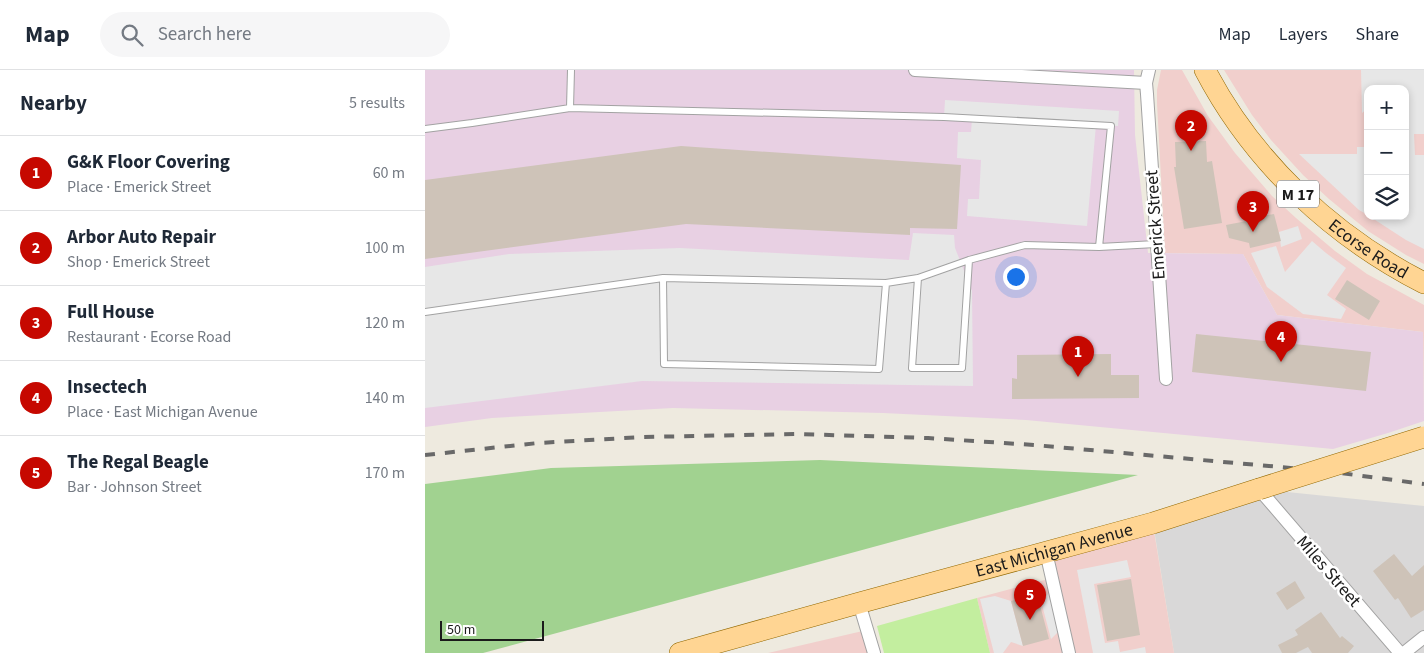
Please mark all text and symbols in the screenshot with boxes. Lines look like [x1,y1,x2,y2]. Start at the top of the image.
search box [100,12,450,57]
text: Map [25,17,70,52]
icon: search [118,21,146,49]
text: Search here [158,21,251,48]
text: Map [1219,22,1251,47]
text: Layers [1279,22,1328,47]
text: Share [1356,22,1399,47]
map controls [1364,85,1409,220]
button: + [1364,85,1409,130]
text: Nearby [20,88,87,118]
text: 5 results [349,92,405,114]
pin: 2 [1175,110,1207,151]
button: − [1364,130,1409,175]
text: G&K Floor Covering [67,149,230,176]
text: 1 [32,162,40,184]
text: 60 m [373,162,405,184]
street label: Emerick Street [1139,169,1172,281]
button: layers [1364,175,1409,220]
text: Place · Emerick Street [67,176,211,198]
road number: M 17 [1277,180,1319,208]
pin: 3 [1237,191,1269,232]
street label: Ecorse Road [1323,213,1413,285]
text: Arbor Auto Repair [67,224,216,251]
text: 2 [32,237,40,259]
text: 100 m [365,237,405,259]
text: Shop · Emerick Street [67,251,210,273]
your location [1003,264,1029,290]
text: Full House [67,299,154,326]
text: 3 [32,312,40,334]
text: 120 m [365,312,405,334]
pin: 4 [1265,321,1297,362]
text: Restaurant · Ecorse Road [67,326,231,348]
pin: 1 [1062,336,1094,377]
text: Insectech [67,374,147,401]
text: 4 [32,387,40,409]
text: 140 m [365,387,405,409]
text: Place · East Michigan Avenue [67,401,258,423]
text: The Regal Beagle [67,449,209,476]
text: 5 [32,462,40,484]
text: 170 m [365,462,405,484]
text: Bar · Johnson Street [67,476,202,498]
street label: East Michigan Avenue [973,517,1136,584]
street label: Miles Street [1291,530,1367,612]
pin: 5 [1014,579,1046,620]
scale bar [440,618,544,641]
text: 50 m [447,620,475,640]

